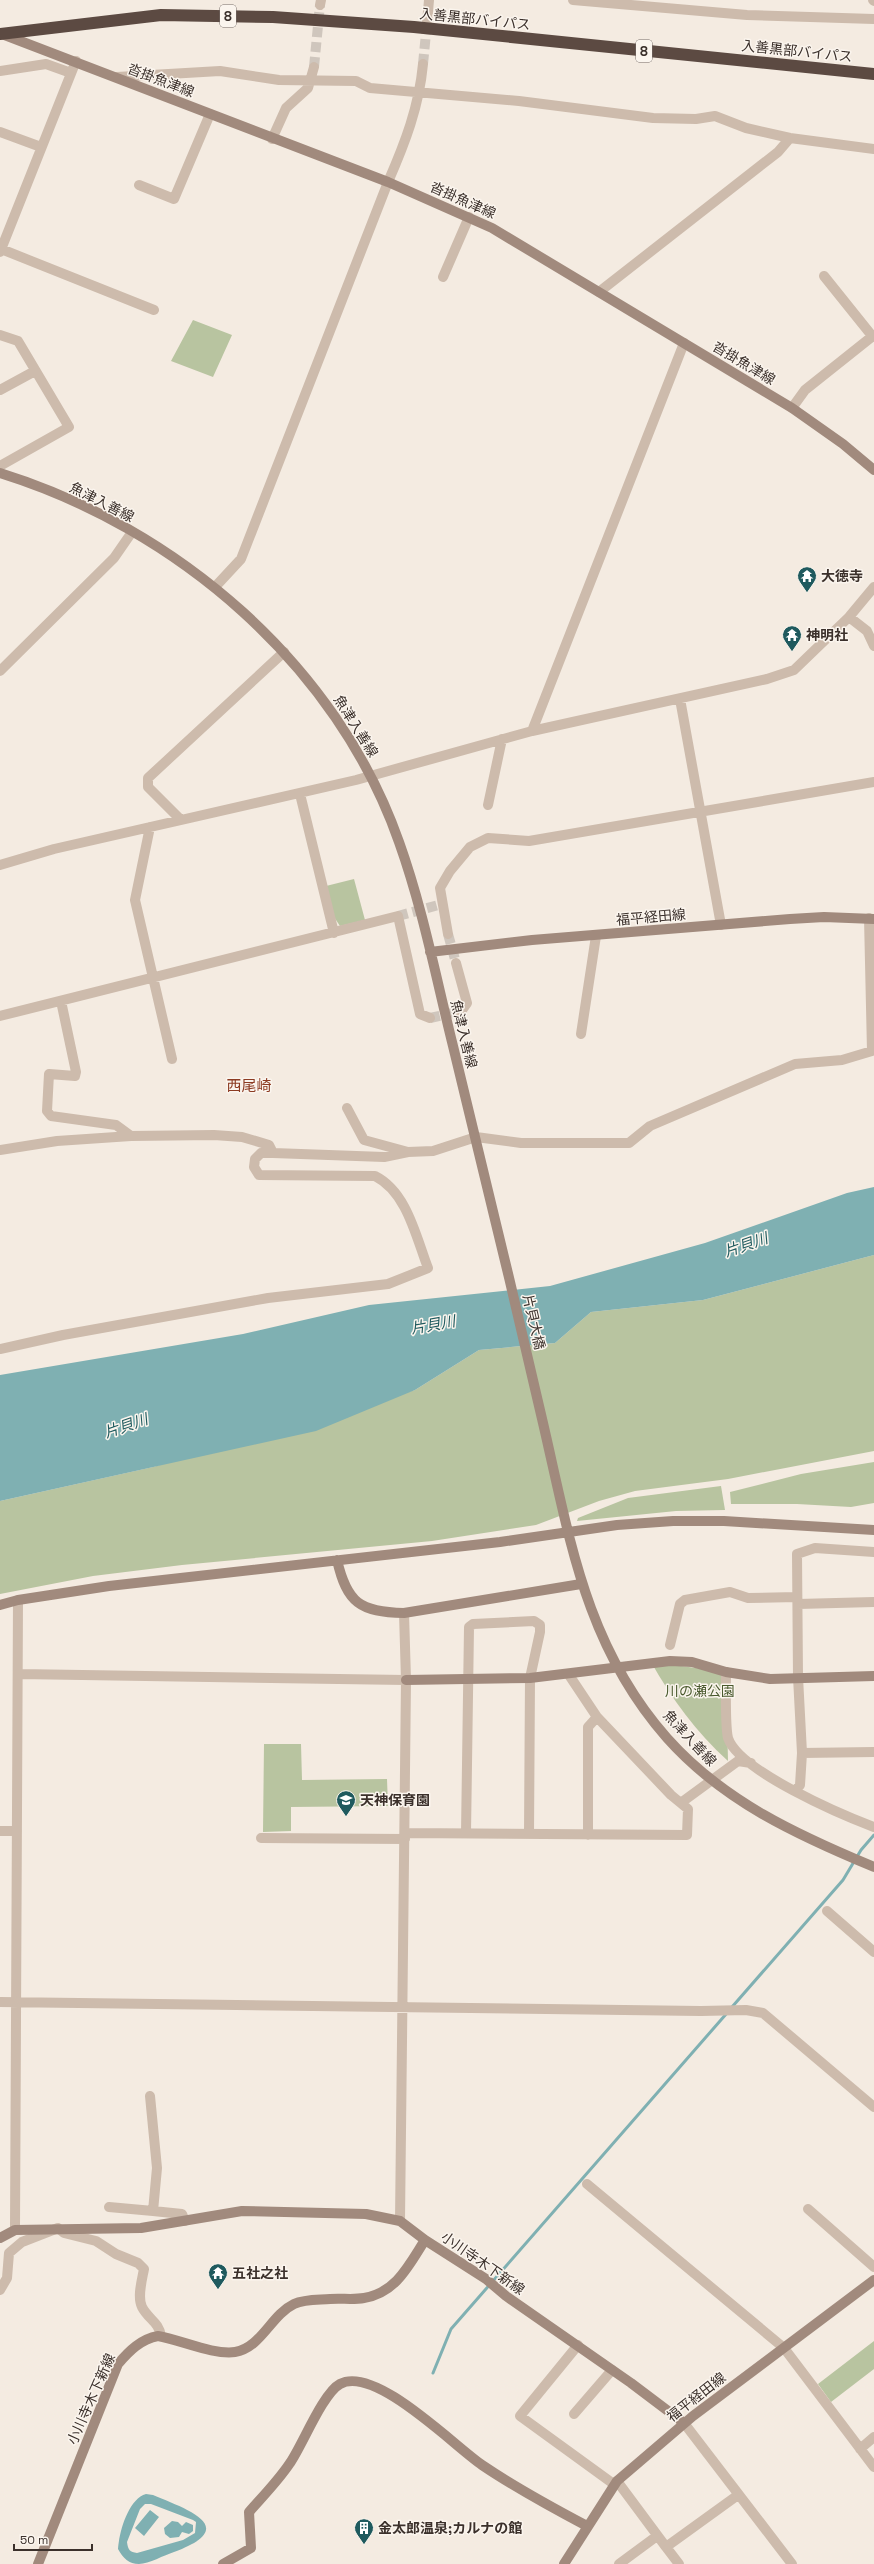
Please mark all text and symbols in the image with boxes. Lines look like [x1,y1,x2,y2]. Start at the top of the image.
street label: 入善黒部バイパス [418,4,532,34]
road number: 8 [220,5,236,27]
street label: 入善黒部バイパス [740,36,854,66]
road number: 8 [636,40,652,62]
street label: 沓掛魚津線 [125,59,197,101]
street label: 沓掛魚津線 [427,178,499,222]
street label: 沓掛魚津線 [709,337,779,389]
street label: 魚津入善線 [67,478,137,526]
temple icon: 大徳寺 [796,565,818,593]
place label: 大徳寺 [821,567,863,585]
temple icon: 神明社 [781,624,803,652]
place label: 神明社 [806,626,848,644]
street label: 魚津入善線 [330,692,382,760]
street label: 福平経田線 [615,905,687,929]
street label: 魚津入善線 [447,998,481,1070]
district label: 西尾崎 [226,1076,272,1095]
water label: 片貝川 [721,1228,772,1261]
street label: 片貝大橋 [519,1293,549,1351]
water label: 片貝川 [409,1311,459,1338]
water label: 片貝川 [101,1409,152,1442]
park label: 川の瀬公園 [665,1682,735,1700]
street label: 魚津入善線 [660,1706,720,1770]
school or university icon: 天神保育園 [335,1789,357,1817]
place label: 天神保育園 [360,1791,430,1809]
street label: 小川寺木下新線 [438,2228,528,2298]
temple icon: 五社之社 [207,2262,229,2290]
place label: 五社之社 [232,2264,288,2282]
street label: 小川寺木下新線 [63,2351,119,2447]
street label: 福平経田線 [663,2368,729,2426]
building icon: 金太郎温泉;カルナの館 [353,2517,375,2545]
place label: 金太郎温泉;カルナの館 [378,2519,522,2537]
scale bar [14,2526,92,2552]
text: 50 m [20,2532,48,2548]

